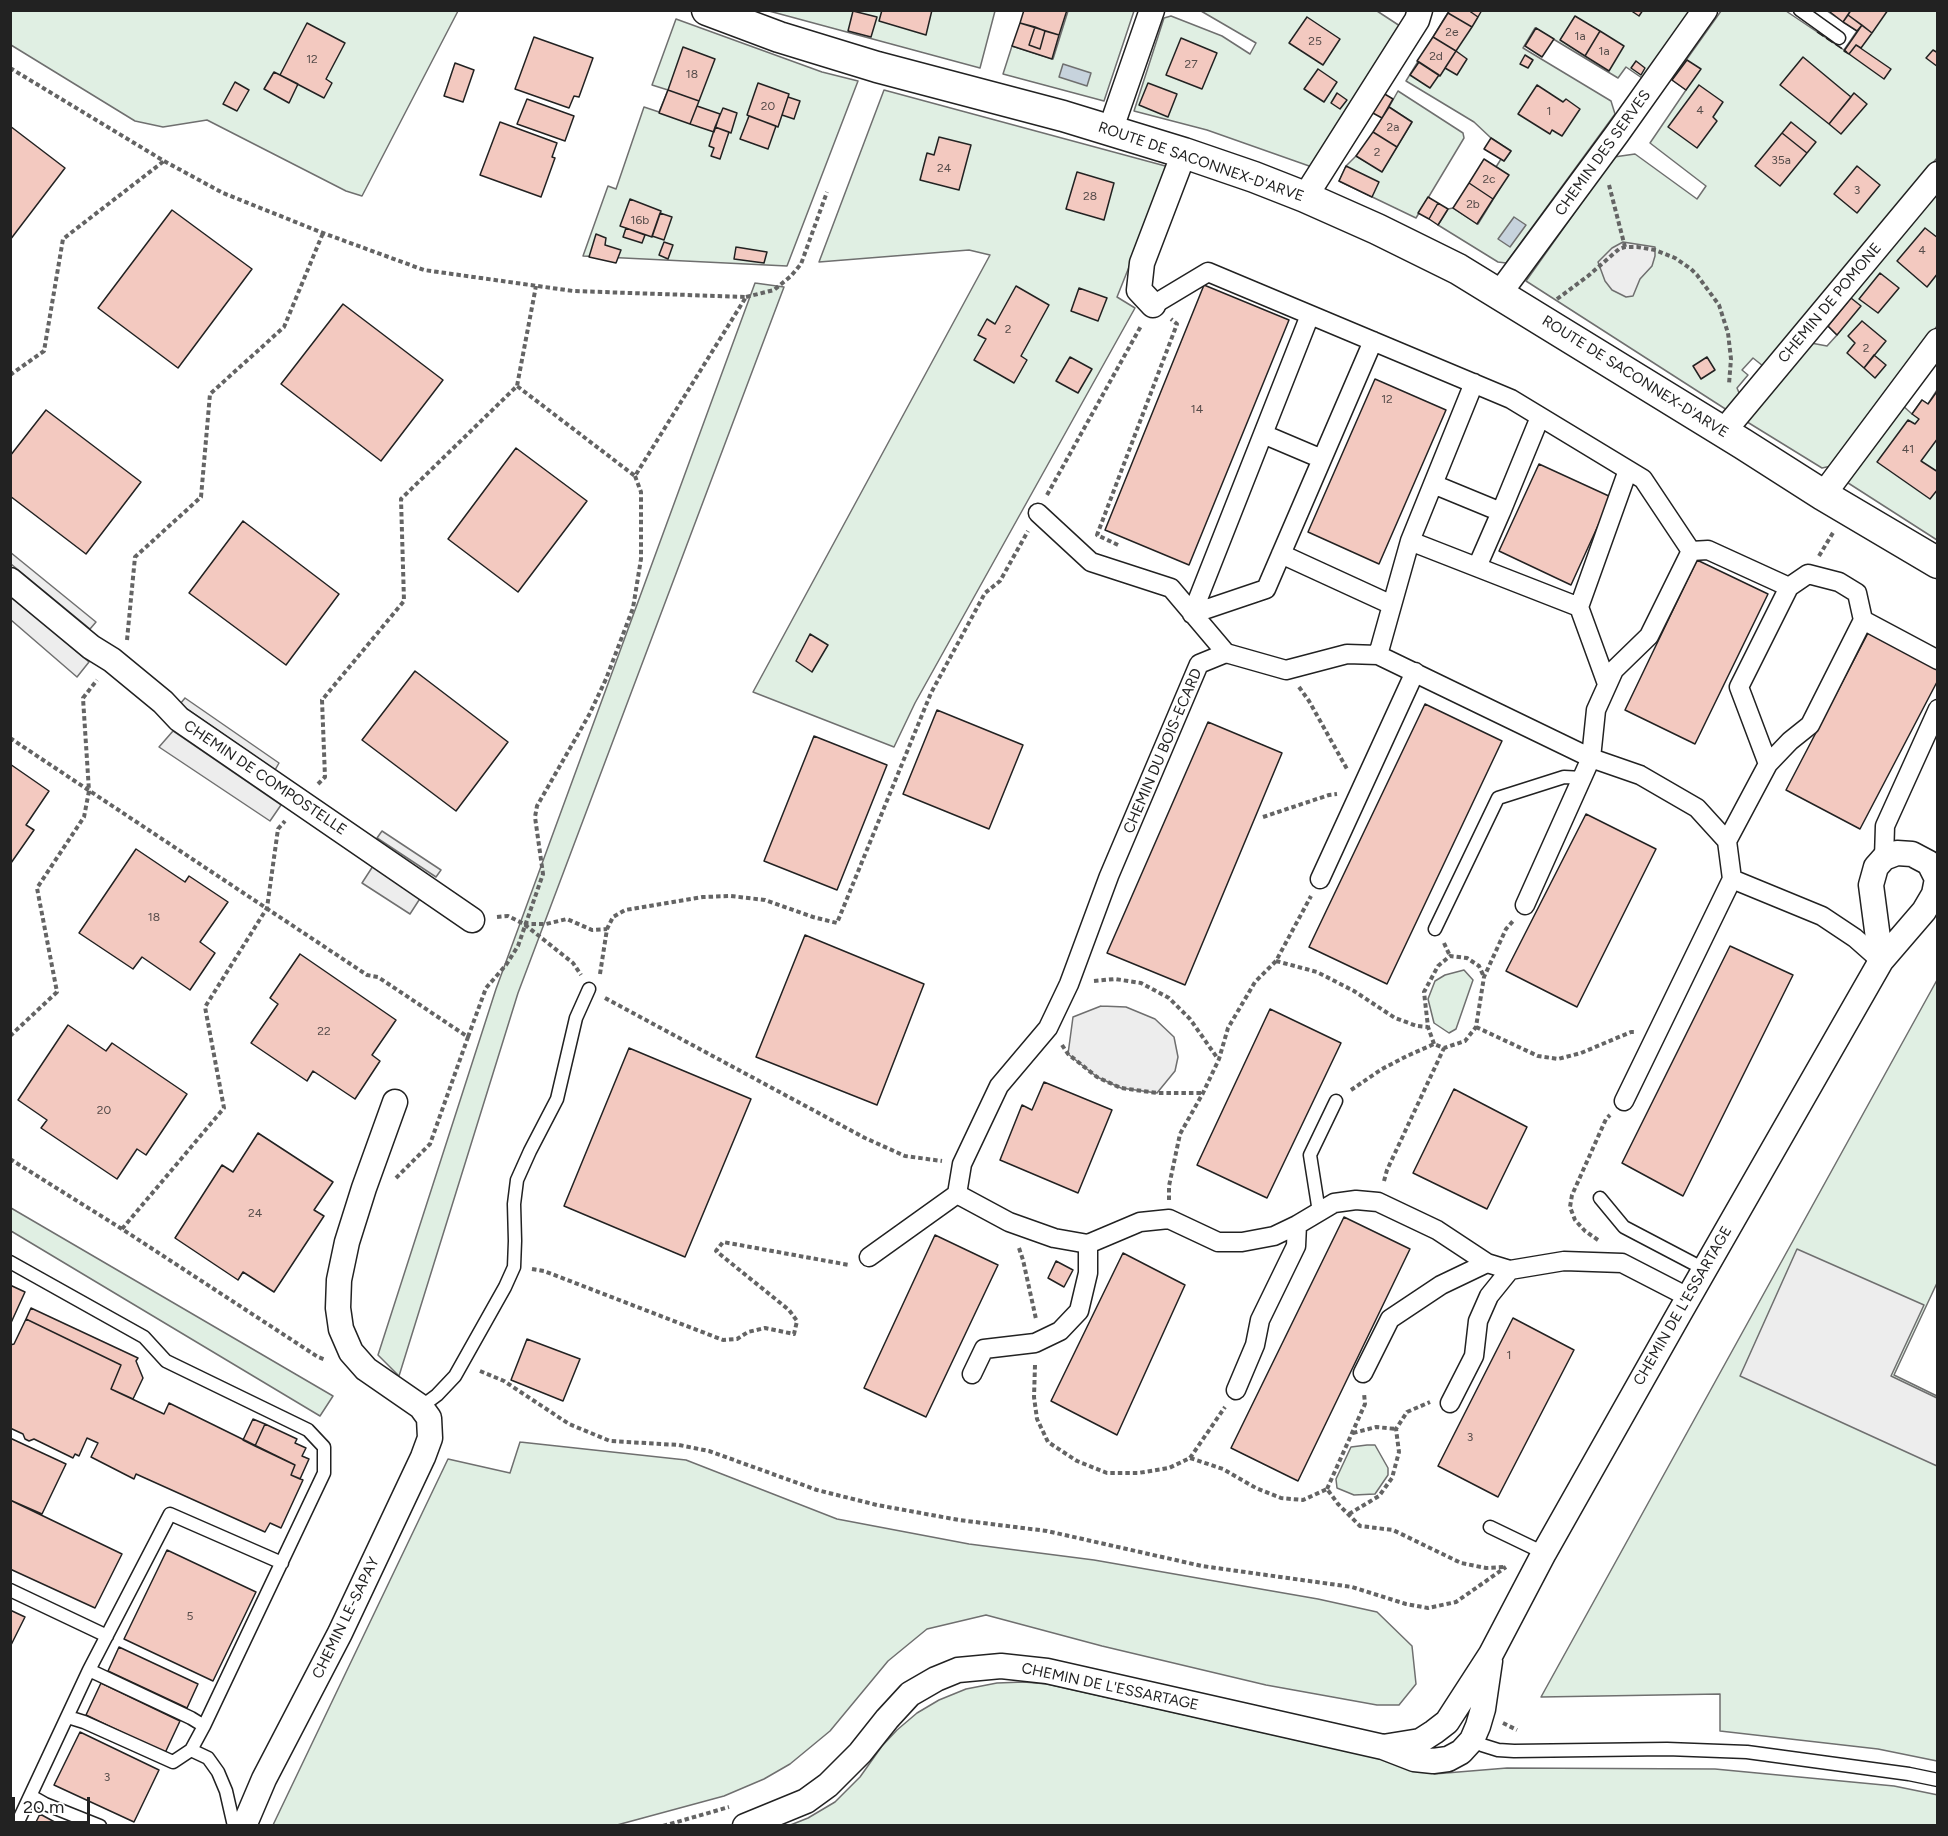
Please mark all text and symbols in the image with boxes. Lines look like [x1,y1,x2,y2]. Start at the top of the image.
house number: 2e [1445,25,1459,39]
house number: 1a [1574,29,1586,43]
house number: 25 [1308,34,1322,48]
house number: 1a [1598,44,1610,58]
house number: 2d [1429,49,1443,63]
house number: 12 [306,52,318,66]
house number: 27 [1184,57,1198,71]
house number: 18 [686,67,698,81]
street label: CHEMIN DES SERVES [1551,87,1655,219]
house number: 20 [761,99,775,113]
house number: 4 [1696,103,1704,117]
house number: 1 [1547,104,1551,118]
street label: ROUTE DE SACONNEX-D'ARVE [1096,118,1306,206]
house number: 2a [1387,120,1399,134]
house number: 2 [1374,145,1380,159]
house number: 35a [1771,153,1791,167]
house number: 24 [937,161,951,175]
house number: 2c [1482,172,1496,186]
house number: 3 [1854,183,1860,197]
house number: 28 [1083,189,1097,203]
house number: 2b [1466,197,1480,211]
house number: 16b [631,213,649,227]
street label: CHEMIN DE POMONE [1775,239,1885,367]
house number: 4 [1918,243,1926,257]
street label: ROUTE DE SACONNEX-D'ARVE [1538,312,1732,442]
house number: 2 [1005,322,1011,336]
house number: 2 [1863,341,1869,355]
house number: 12 [1381,392,1393,406]
house number: 14 [1191,402,1203,416]
house number: 41 [1902,442,1914,456]
street label: CHEMIN DU BOIS-ECARD [1120,666,1206,836]
street label: CHEMIN DE COMPOSTELLE [180,717,350,839]
house number: 18 [148,910,160,924]
house number: 22 [317,1024,331,1038]
house number: 20 [97,1103,111,1117]
house number: 24 [248,1206,262,1220]
street label: CHEMIN DE L'ESSARTAGE [1630,1223,1736,1389]
house number: 1 [1507,1348,1511,1362]
house number: 3 [1467,1430,1473,1444]
street label: CHEMIN LE-SAPAY [309,1554,383,1682]
house number: 5 [187,1609,193,1623]
street label: CHEMIN DE L'ESSARTAGE [1020,1659,1200,1715]
house number: 3 [104,1770,110,1784]
scale bar [15,1785,93,1823]
text: 20 m [23,1796,64,1818]

